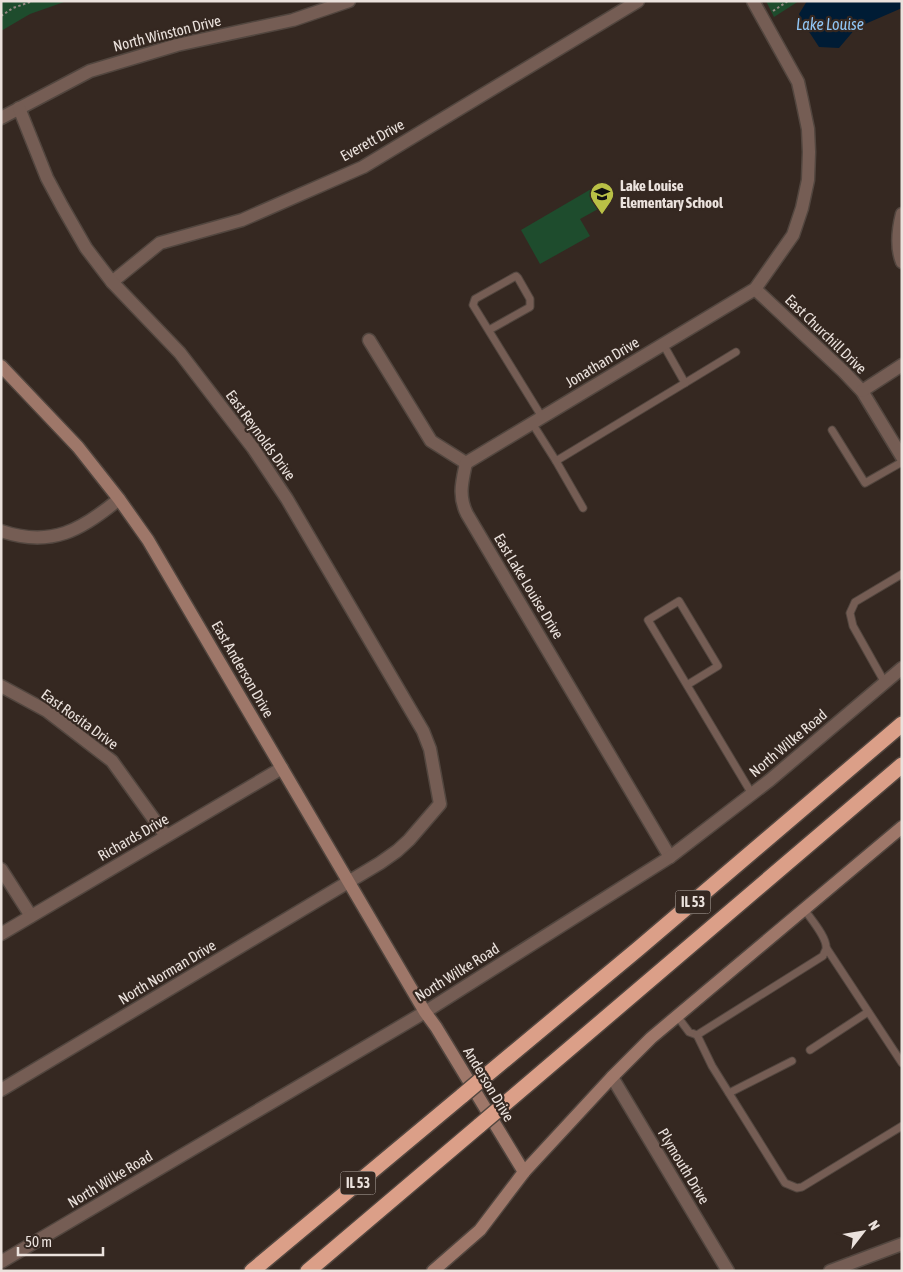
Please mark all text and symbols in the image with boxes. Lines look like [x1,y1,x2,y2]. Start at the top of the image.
street label: North Winston Drive [111,11,223,55]
water label: Lake Louise [796,15,864,33]
street label: Everett Drive [337,115,407,164]
place label: Lake Louise Elementary School [620,177,724,211]
school or university icon: Lake Louise Elementary School [589,181,615,215]
street label: East Churchill Drive [782,291,870,377]
street label: Jonathan Drive [562,333,642,391]
street label: East Reynolds Drive [223,387,299,483]
street label: East Lake Louise Drive [491,530,567,642]
street label: East Anderson Drive [208,618,278,721]
street label: East Rosita Drive [38,685,122,753]
street label: North Wilke Road [746,706,830,780]
street label: Richards Drive [95,810,172,864]
road number: IL 53 [676,890,710,914]
street label: North Norman Drive [115,936,219,1008]
street label: North Wilke Road [412,939,502,1005]
street label: Anderson Drive [460,1044,518,1124]
street label: Plymouth Drive [655,1125,713,1207]
street label: North Wilke Road [65,1147,155,1211]
road number: IL 53 [340,1172,376,1194]
north arrow [838,1207,888,1257]
text: N [865,1218,883,1233]
scale bar [18,1224,102,1256]
text: 50 m [25,1233,52,1250]

